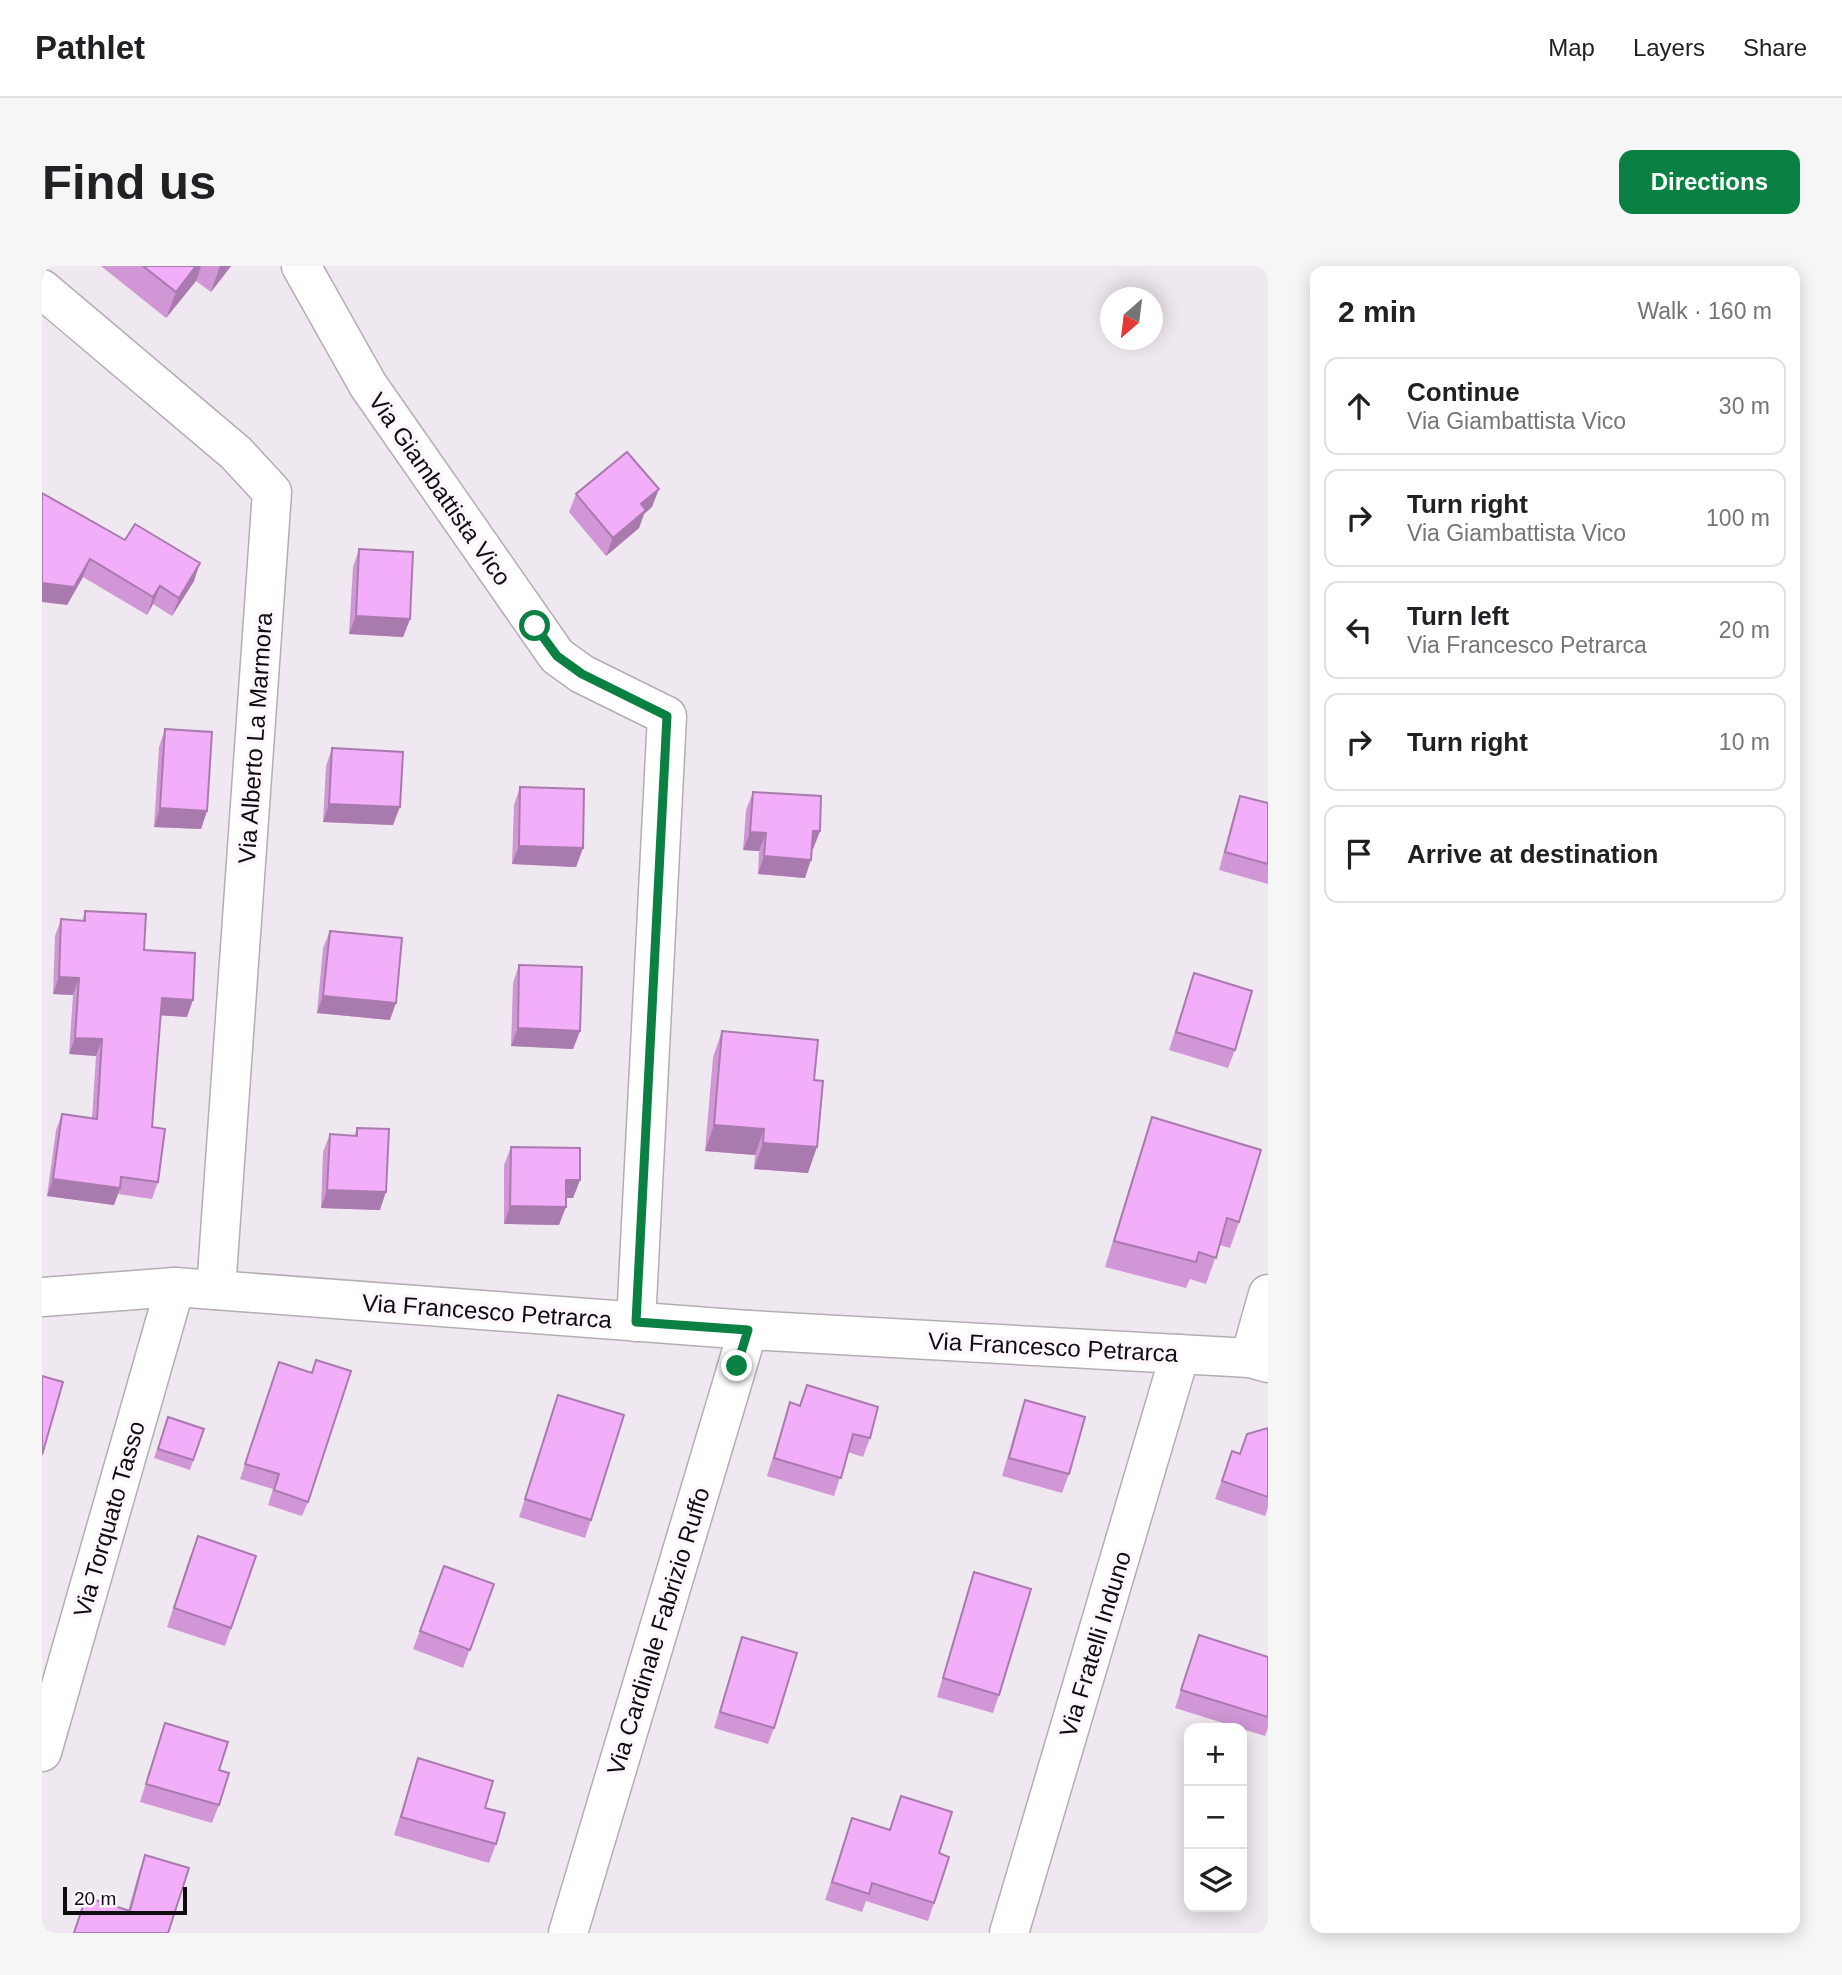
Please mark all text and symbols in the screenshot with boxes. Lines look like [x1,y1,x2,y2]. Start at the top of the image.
text: Pathlet [35,29,145,66]
text: Map [1548,34,1595,61]
text: Layers [1633,34,1705,61]
text: Share [1743,34,1807,61]
button: Directions [1619,150,1800,214]
text: Find us [42,155,216,209]
north arrow [1100,287,1163,350]
text: 2 min [1338,295,1416,328]
text: Walk · 160 m [1637,298,1772,324]
text: Continue [1407,377,1520,407]
icon: ahead [1340,387,1378,425]
street label: Via Giambattista Vico [363,388,517,590]
text: 30 m [1719,393,1770,419]
text: Via Giambattista Vico [1407,408,1626,434]
text: Turn right [1407,489,1528,519]
icon: right [1340,499,1378,537]
text: 100 m [1706,505,1770,531]
text: Via Giambattista Vico [1407,520,1626,546]
text: Turn left [1407,601,1509,631]
route start [519,610,550,641]
street label: Via Alberto La Marmora [233,611,277,864]
icon: left [1340,611,1378,649]
text: 20 m [1719,617,1770,643]
text: Via Francesco Petrarca [1407,632,1647,658]
icon: right [1340,723,1378,761]
text: Turn right [1407,727,1528,757]
text: 10 m [1719,729,1770,755]
icon: arrive [1340,835,1378,873]
text: Arrive at destination [1407,839,1658,869]
street label: Via Francesco Petrarca [361,1289,613,1333]
street label: Via Francesco Petrarca [927,1327,1179,1367]
route end [721,1350,752,1381]
street label: Via Torquato Tasso [68,1418,150,1620]
street label: Via Cardinale Fabrizio Ruffo [601,1484,715,1778]
street label: Via Fratelli Induno [1054,1548,1136,1740]
map controls [1184,1723,1247,1912]
button: + [1184,1723,1247,1786]
button: − [1184,1786,1247,1849]
button: layers [1184,1849,1247,1912]
scale bar [63,1884,187,1916]
text: 20 m [74,1888,116,1909]

